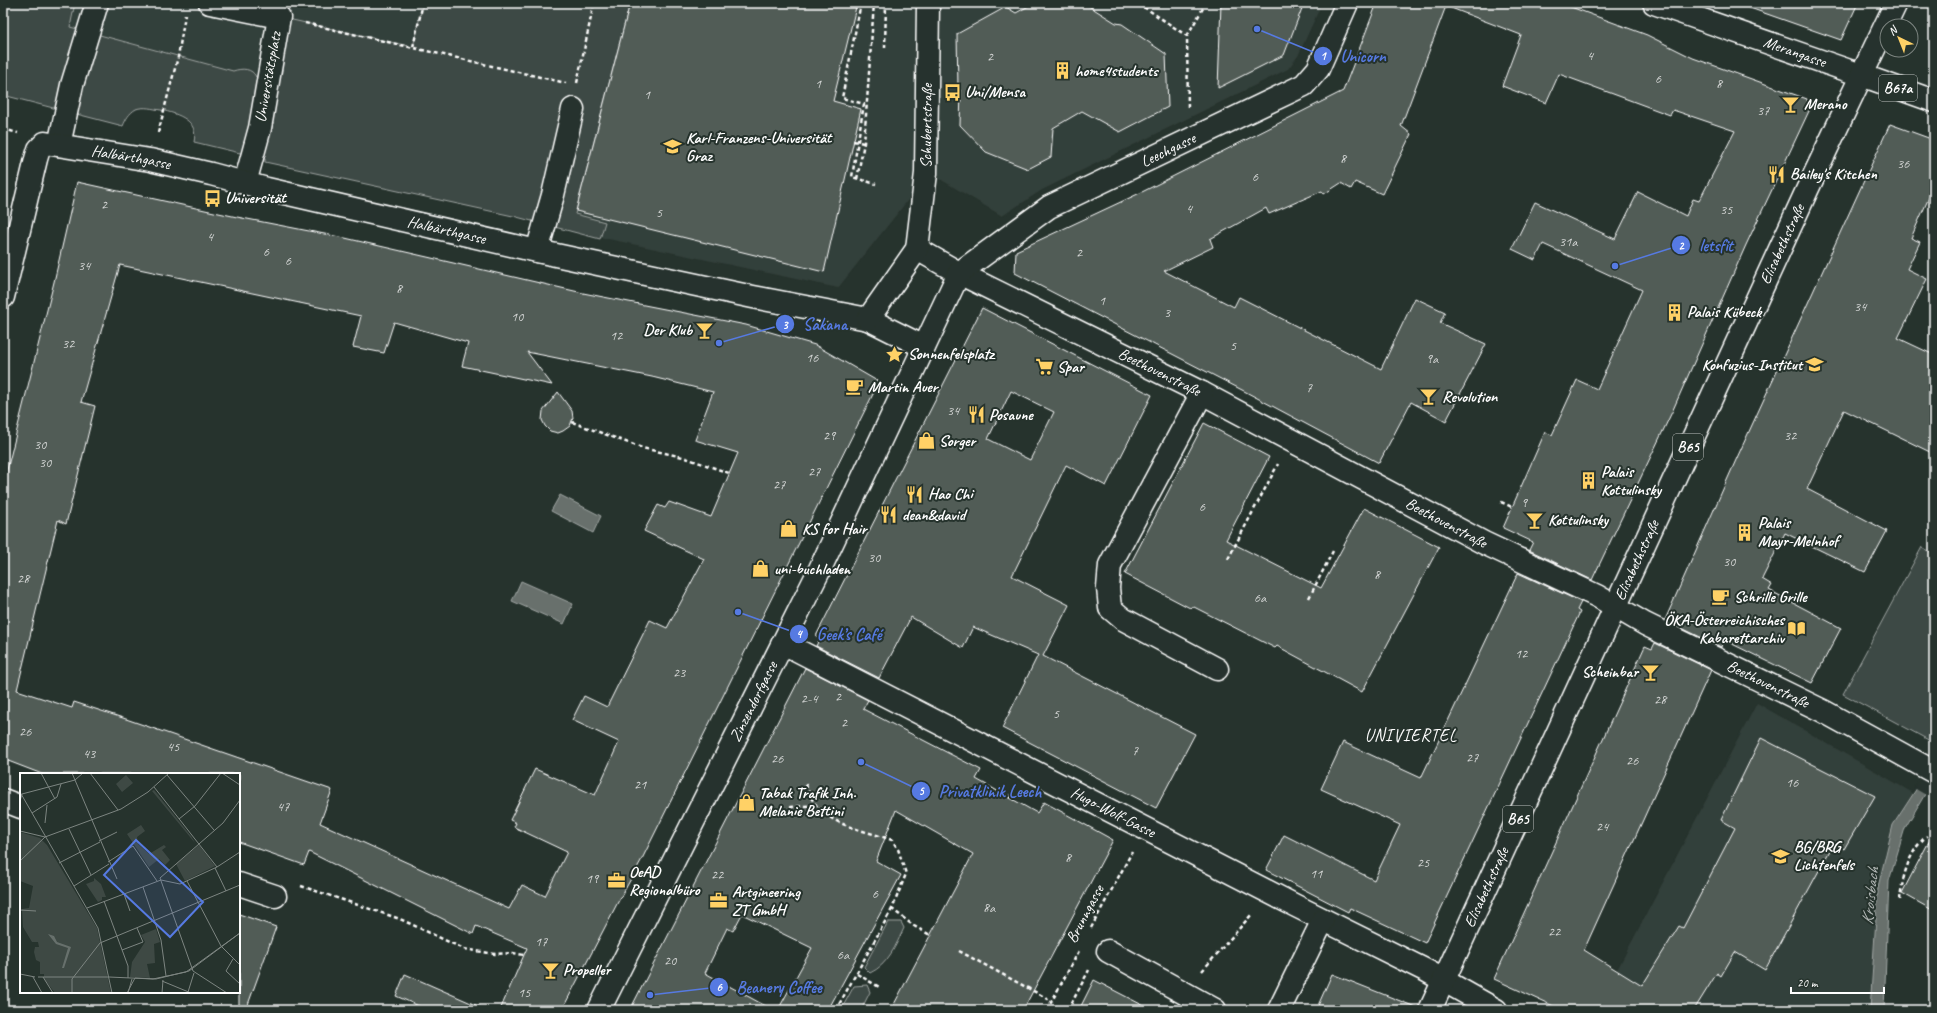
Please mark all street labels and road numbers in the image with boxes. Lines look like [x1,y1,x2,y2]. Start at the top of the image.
street label: Universitätsplatz [250,29,286,124]
street label: Merangasse [1761,32,1830,73]
road number: B67a [1879,75,1917,101]
street label: Schubertstraße [916,82,937,168]
street label: Leechgasse [1137,128,1201,172]
street label: Halbärthgasse [90,141,174,175]
street label: Elisabethstraße [1755,199,1810,287]
street label: Halbärthgasse [405,212,489,249]
street label: Beethovenstraße [1115,343,1206,402]
road number: B65 [1673,434,1703,460]
street label: Beethovenstraße [1402,493,1492,554]
street label: Elisabethstraße [1610,515,1665,603]
street label: Zinzendorfgasse [725,656,783,745]
street label: Beethovenstraße [1723,656,1814,713]
street label: Hugo-Wolf-Gasse [1068,782,1160,843]
road number: B65 [1503,806,1533,832]
street label: Elisabethstraße [1459,843,1514,931]
street label: Brunngasse [1061,880,1109,946]

